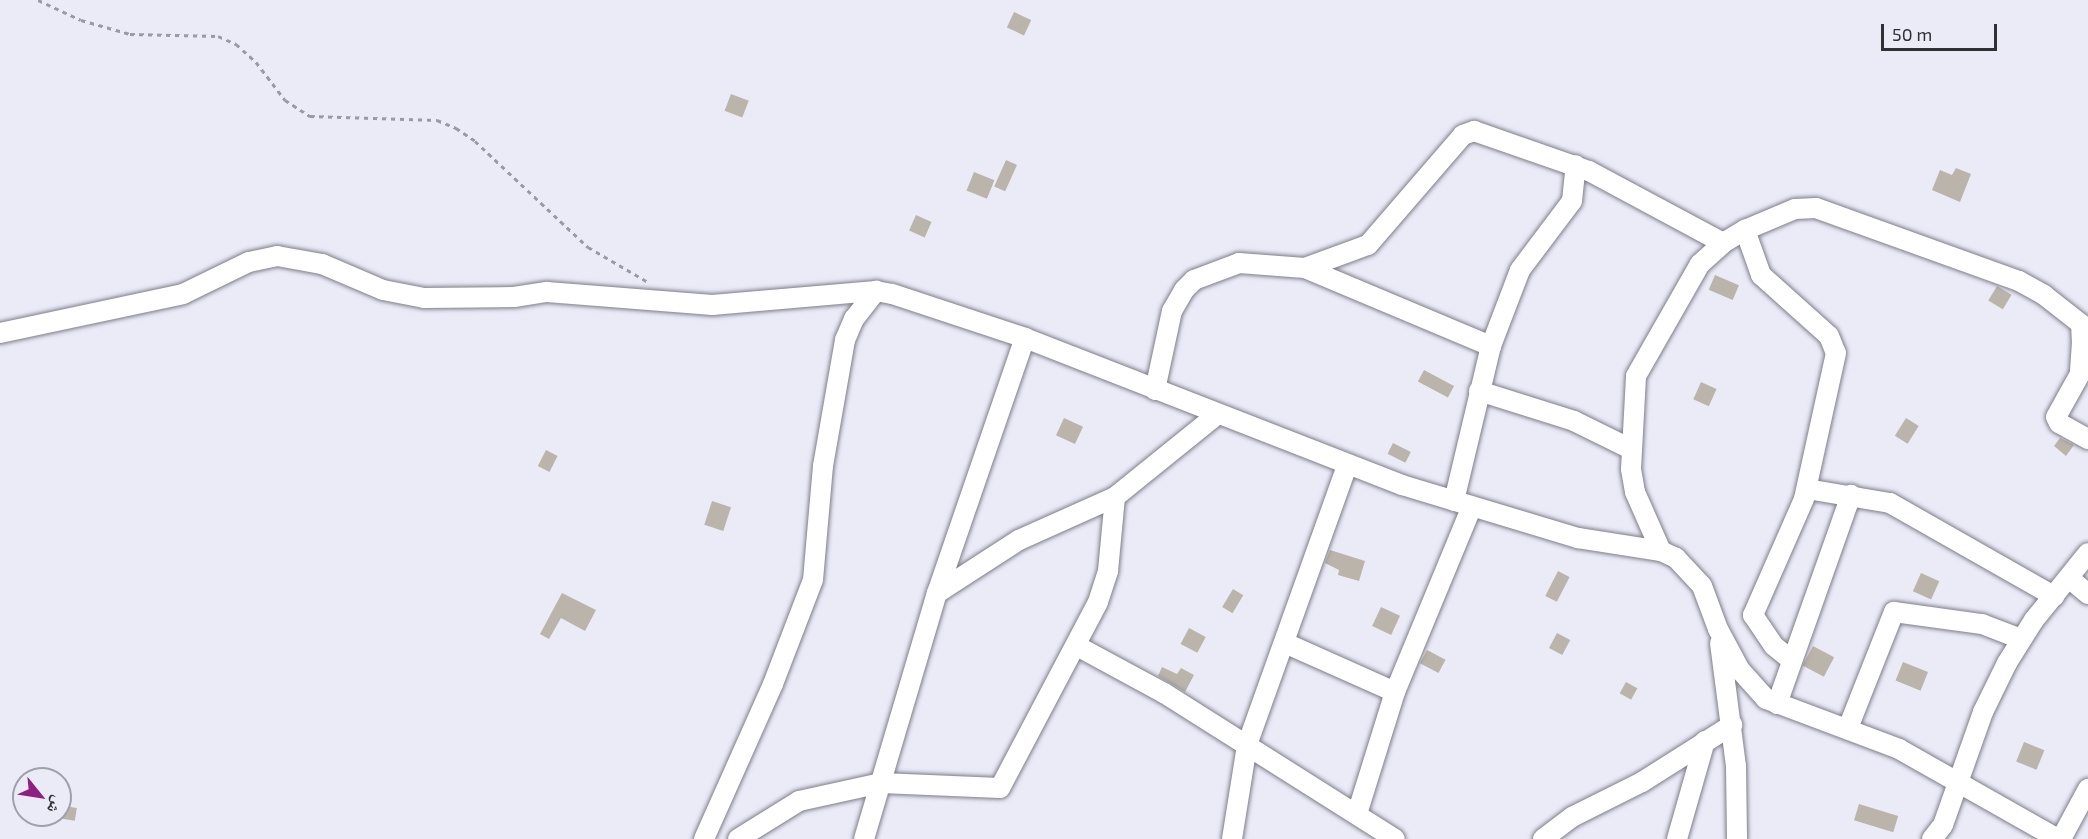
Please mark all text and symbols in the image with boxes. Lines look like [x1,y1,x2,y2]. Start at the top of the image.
scale bar [1884,12,2000,50]
text: 50 m [1892,23,1932,45]
north arrow [12,767,72,827]
text: ش [44,793,69,817]

